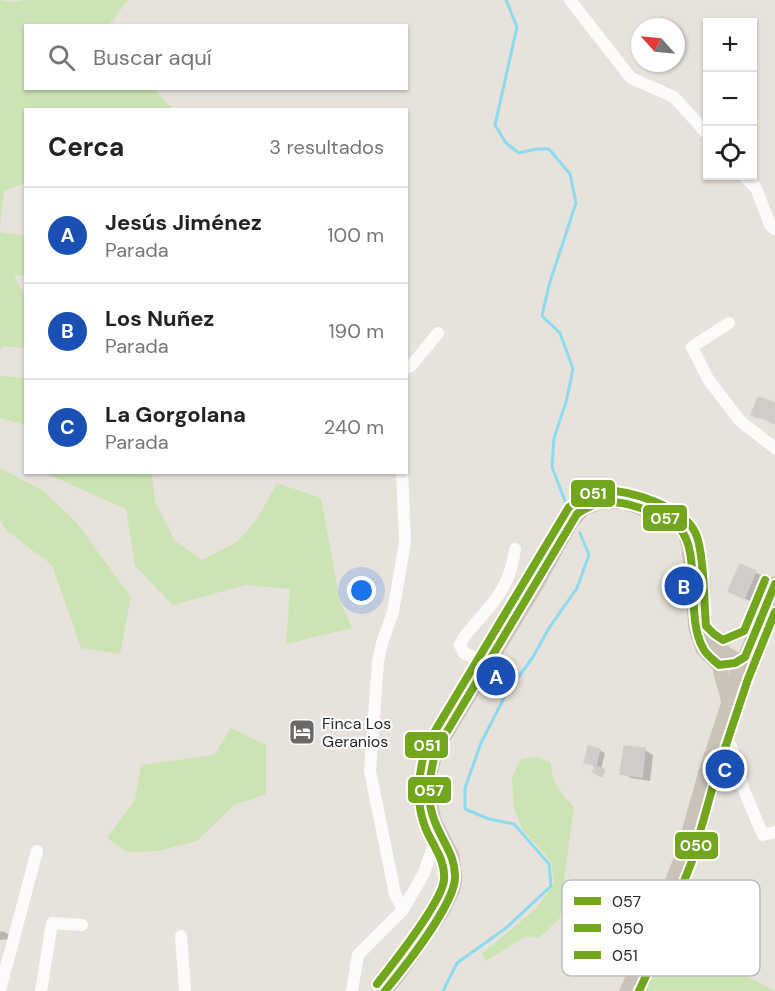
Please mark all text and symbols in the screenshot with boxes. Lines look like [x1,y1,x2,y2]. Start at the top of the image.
north arrow [631,18,685,72]
map controls [703,18,757,180]
button: + [703,18,757,72]
search box [24,24,408,90]
icon: search [45,41,78,74]
text: Buscar aquí [93,43,212,72]
button: − [703,72,757,126]
button: locate [703,126,757,180]
text: Cerca [48,130,124,164]
text: 3 resultados [269,134,384,160]
text: Jesús Jiménez [105,208,262,237]
text: A [60,222,75,248]
text: 100 m [327,222,384,248]
text: Parada [105,237,169,263]
text: Los Nuñez [105,304,214,333]
text: B [61,318,74,344]
text: 190 m [328,318,384,344]
text: Parada [105,333,169,359]
text: La Gorgolana [105,400,246,429]
text: C [60,414,75,440]
text: 240 m [324,414,384,440]
text: Parada [105,429,169,455]
line badge: 051 [570,479,616,508]
text: 051 [579,483,607,504]
line badge: 057 [642,504,688,532]
text: 057 [650,508,680,529]
pin: B [664,564,704,608]
your location [347,576,376,605]
pin: A [476,654,516,698]
place label: Finca Los Geranios [322,713,391,752]
hotel icon: Finca Los Geranios [287,717,317,747]
line badge: 051 [404,731,449,759]
text: 051 [413,735,441,756]
pin: C [706,746,744,792]
line badge: 057 [407,776,452,804]
text: 057 [414,780,444,801]
line badge: 050 [674,831,719,860]
text: 050 [680,835,712,856]
legend [562,880,760,976]
text: 057 [612,891,641,912]
text: 050 [612,918,644,939]
text: 051 [612,945,638,966]

